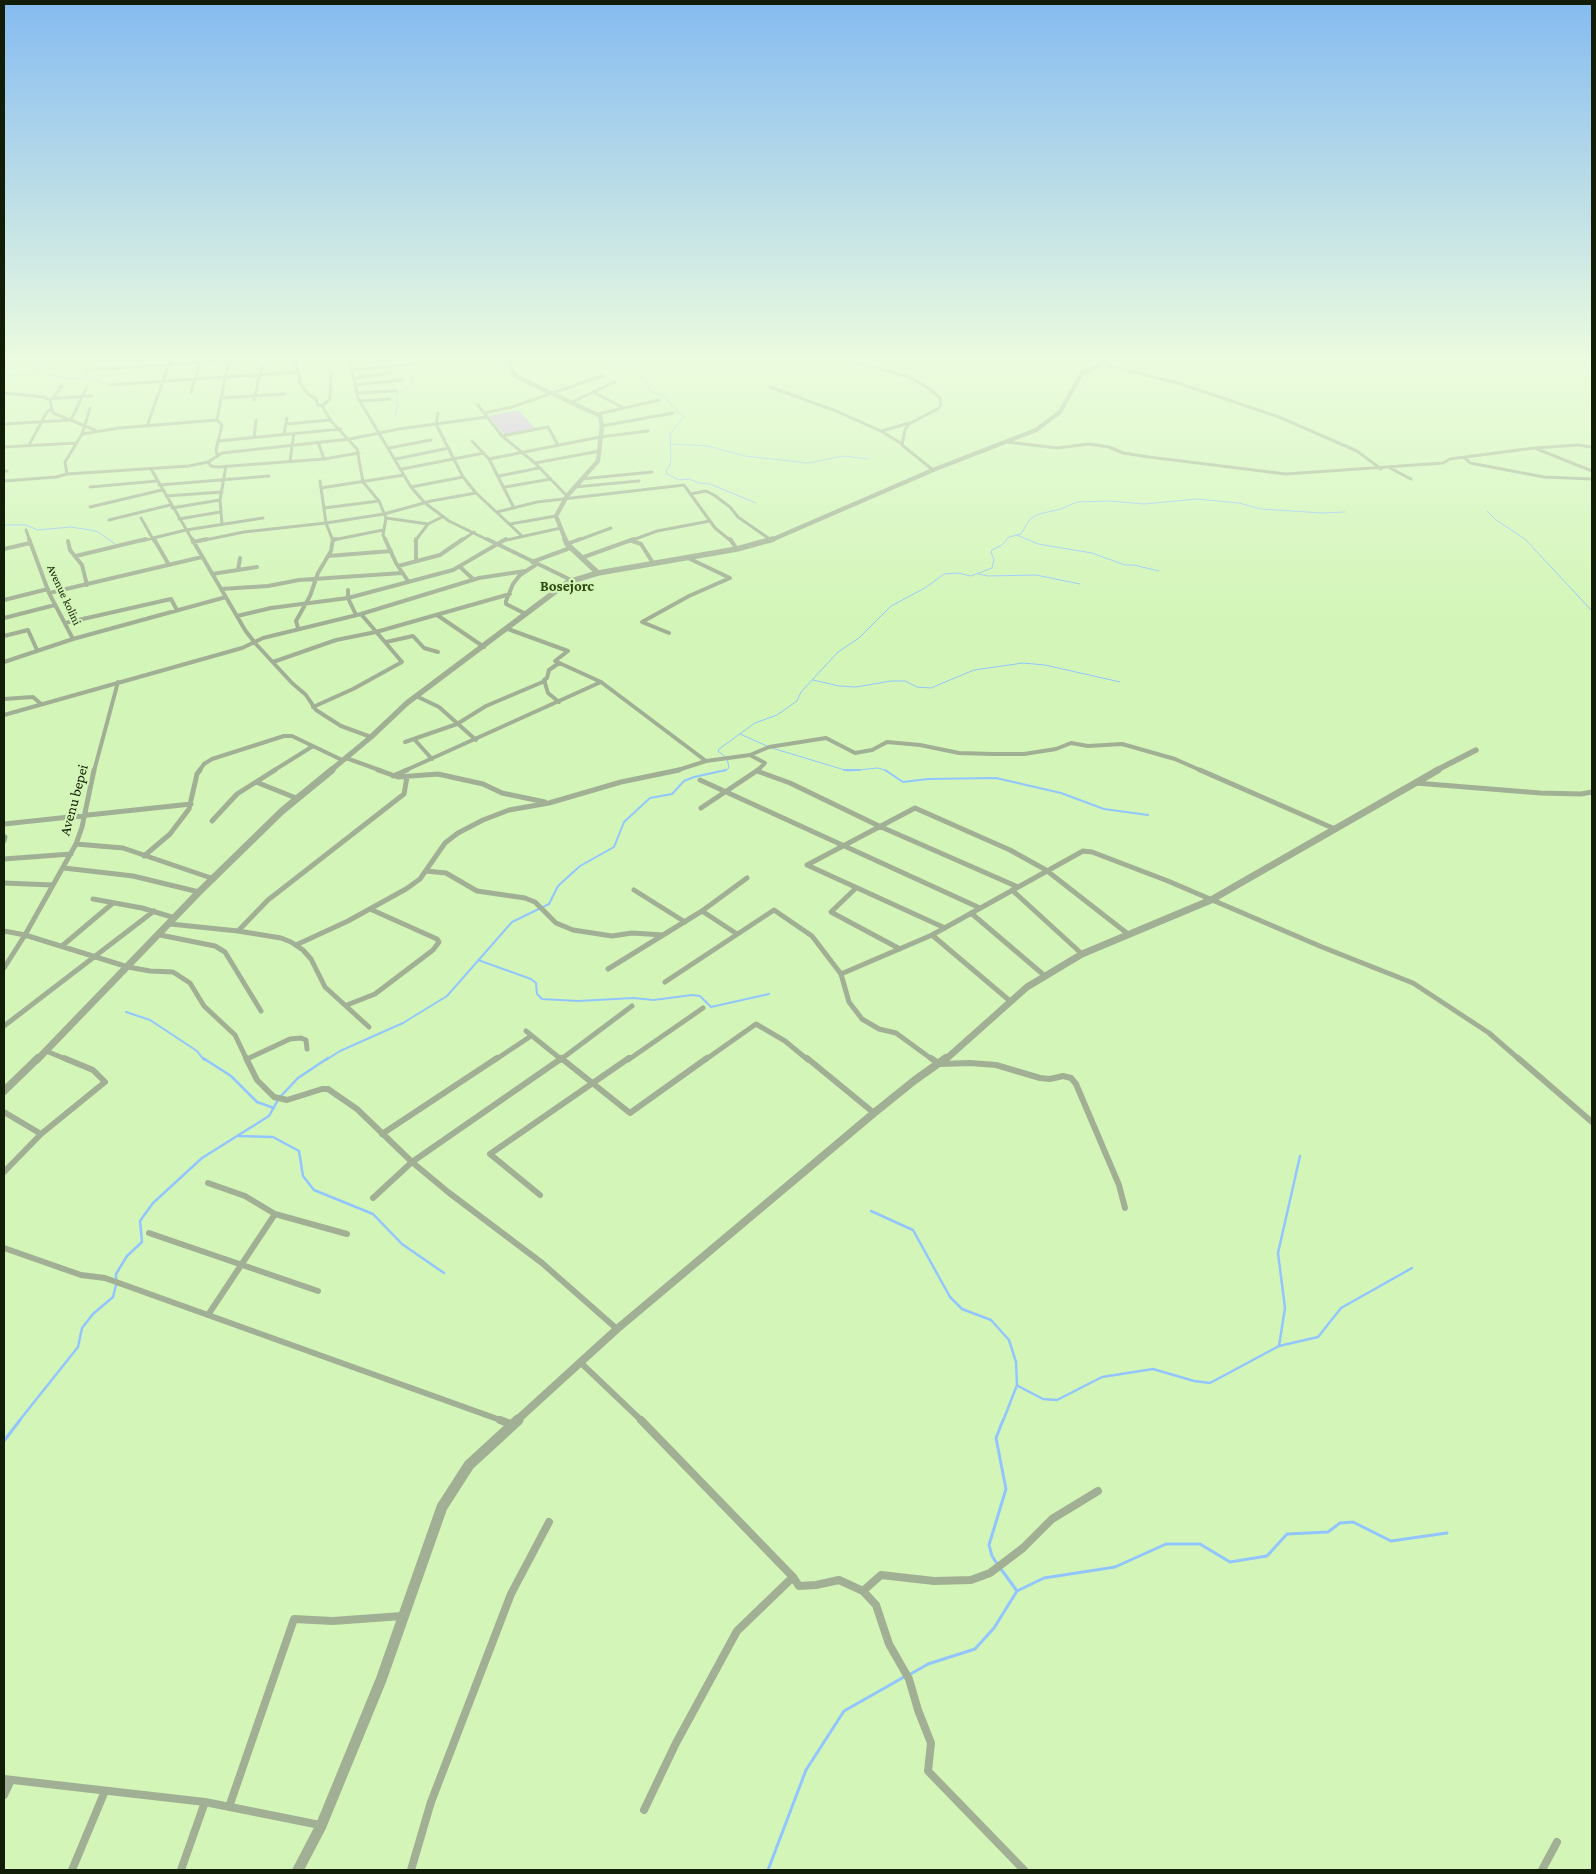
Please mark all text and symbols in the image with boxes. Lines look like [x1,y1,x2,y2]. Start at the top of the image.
street label: Avenue kolini [44,562,84,628]
district label: Bosejorc [540,577,594,595]
street label: Avenu bepei [56,762,92,838]

